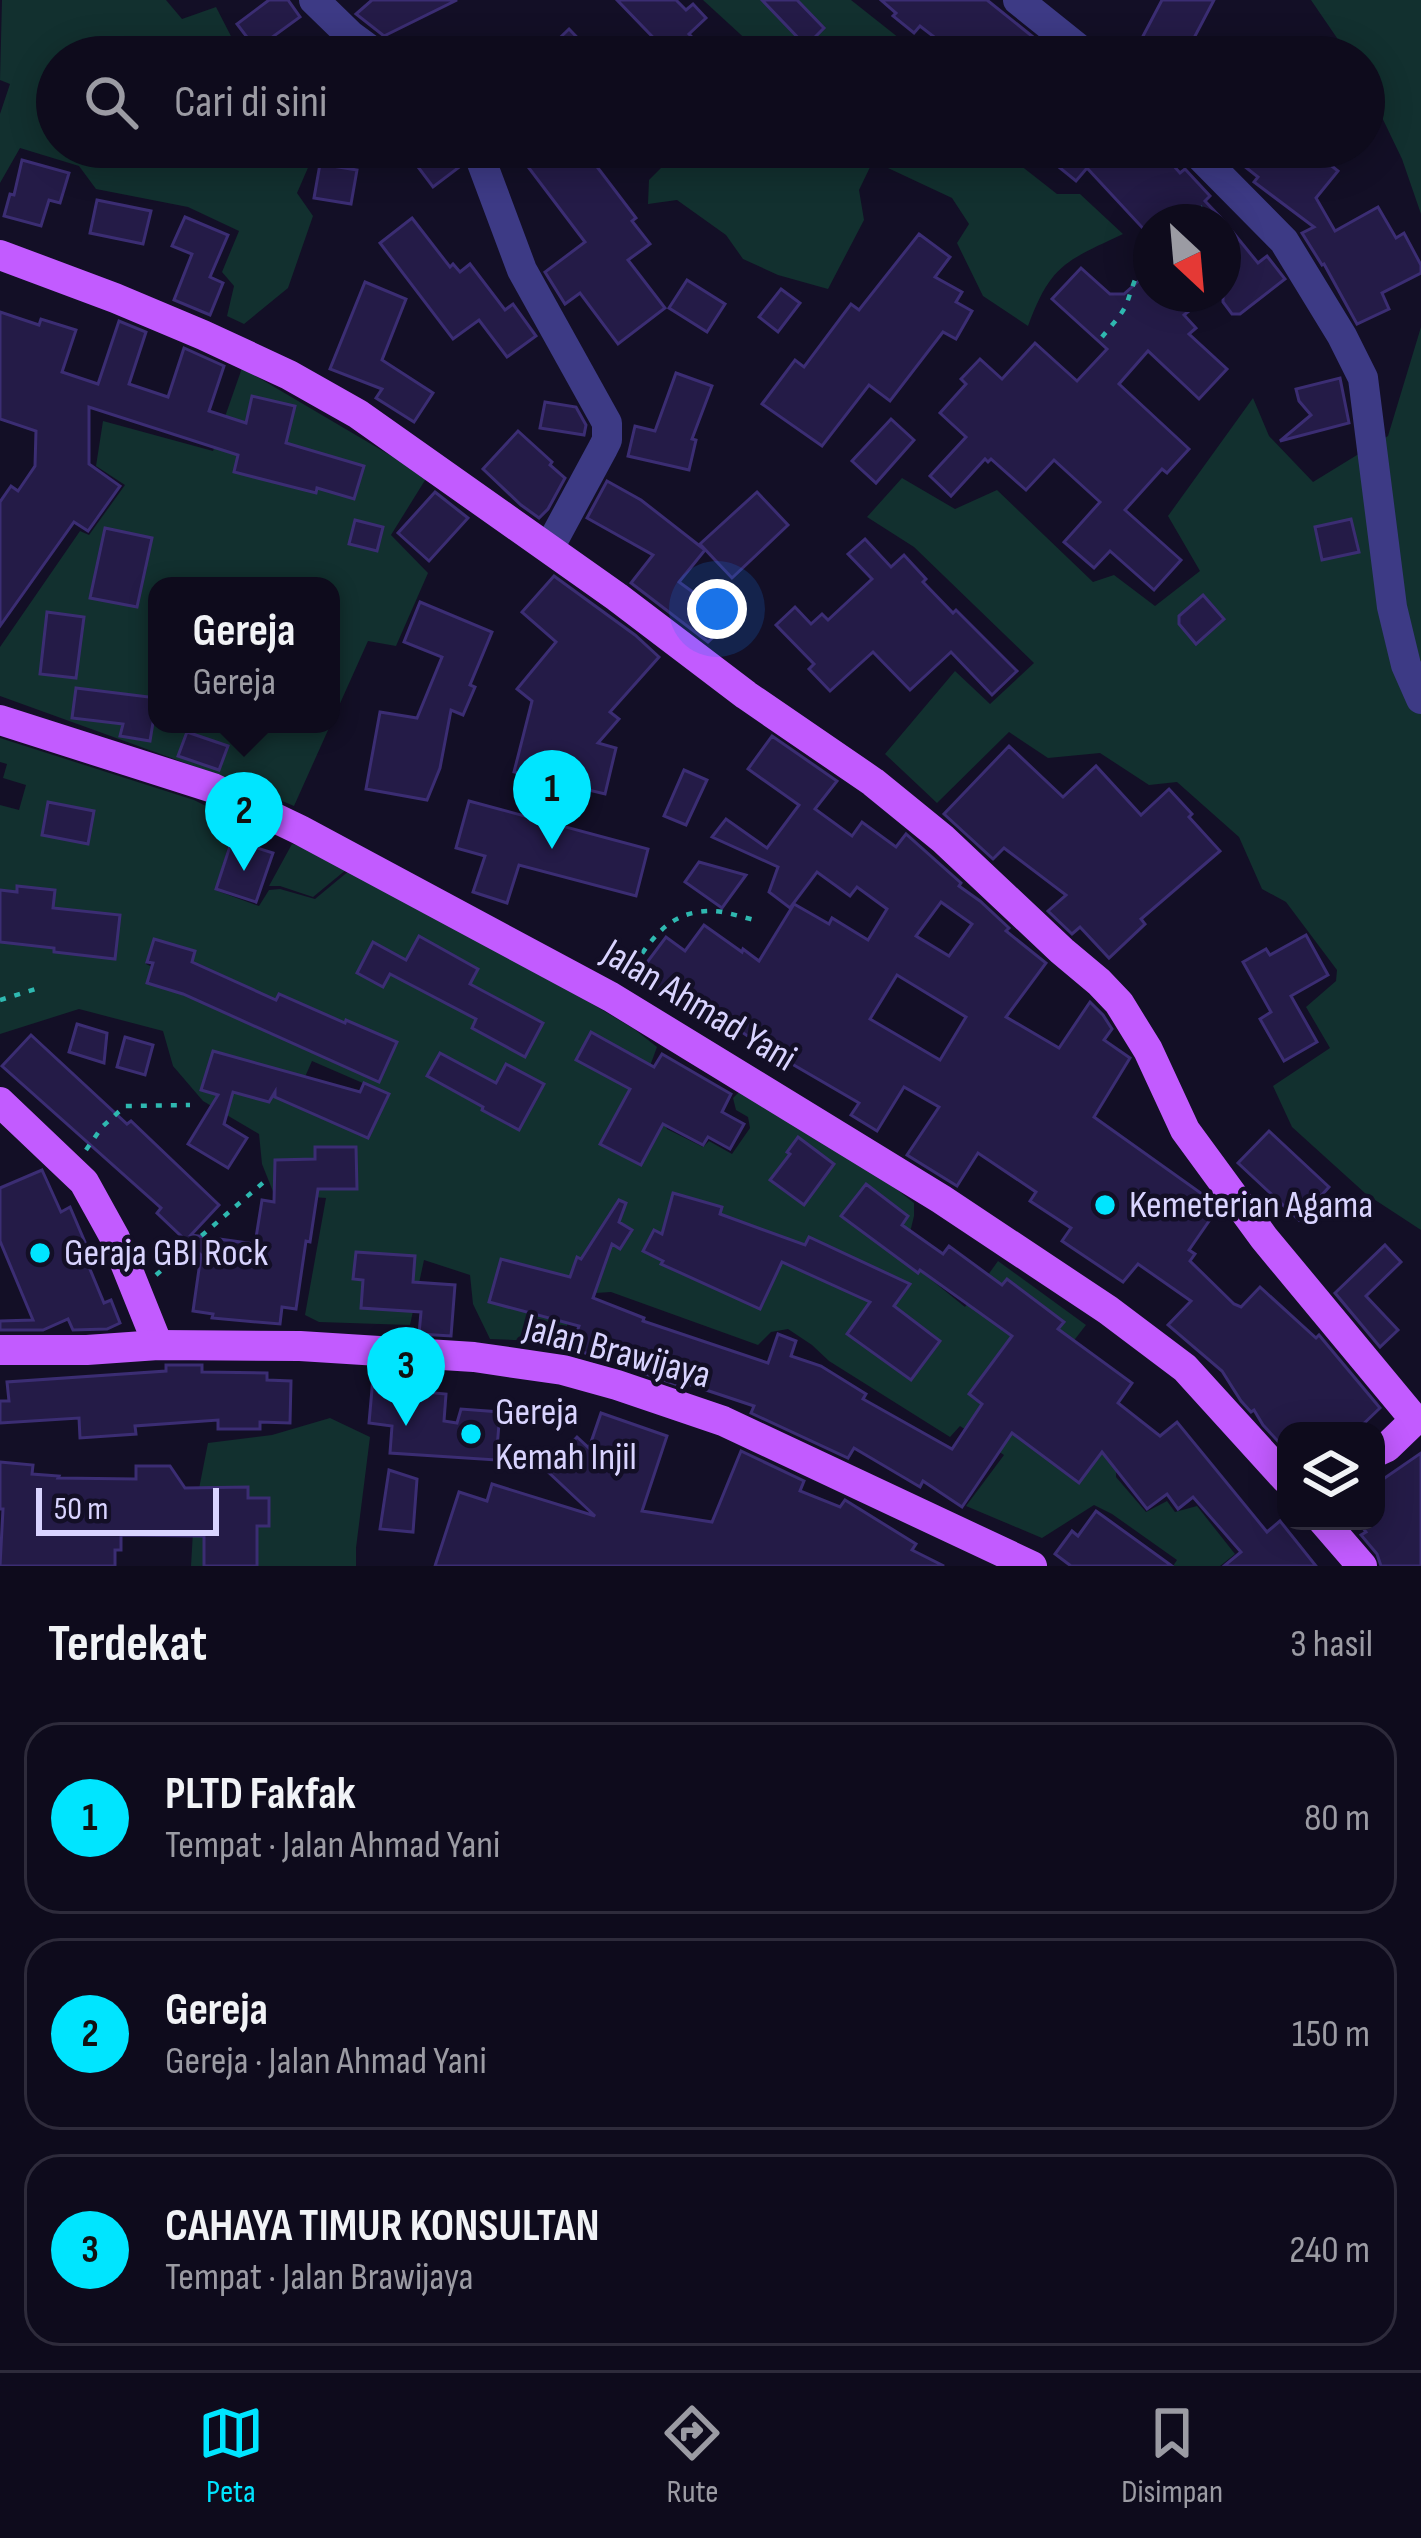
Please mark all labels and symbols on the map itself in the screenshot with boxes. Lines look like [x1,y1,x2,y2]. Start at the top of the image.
north arrow [1133,204,1241,312]
your location [687,579,747,639]
pin: 1 [513,750,591,849]
pin: 2 [205,772,283,871]
street label: Jalan Ahmad Yani [593,929,805,1082]
place label: Kemeterian Agama [1129,1182,1373,1229]
marker: Kemeterian Agama [1092,1192,1118,1218]
place label: Geraja GBI Rock [64,1230,268,1277]
marker: Geraja GBI Rock [27,1240,53,1266]
street label: Jalan Brawijaya [518,1304,715,1399]
pin: 3 [367,1327,445,1426]
place label: Gereja Kemah Injil [495,1389,637,1481]
marker: Gereja Kemah Injil [458,1421,484,1447]
scale bar [36,1482,219,1535]

